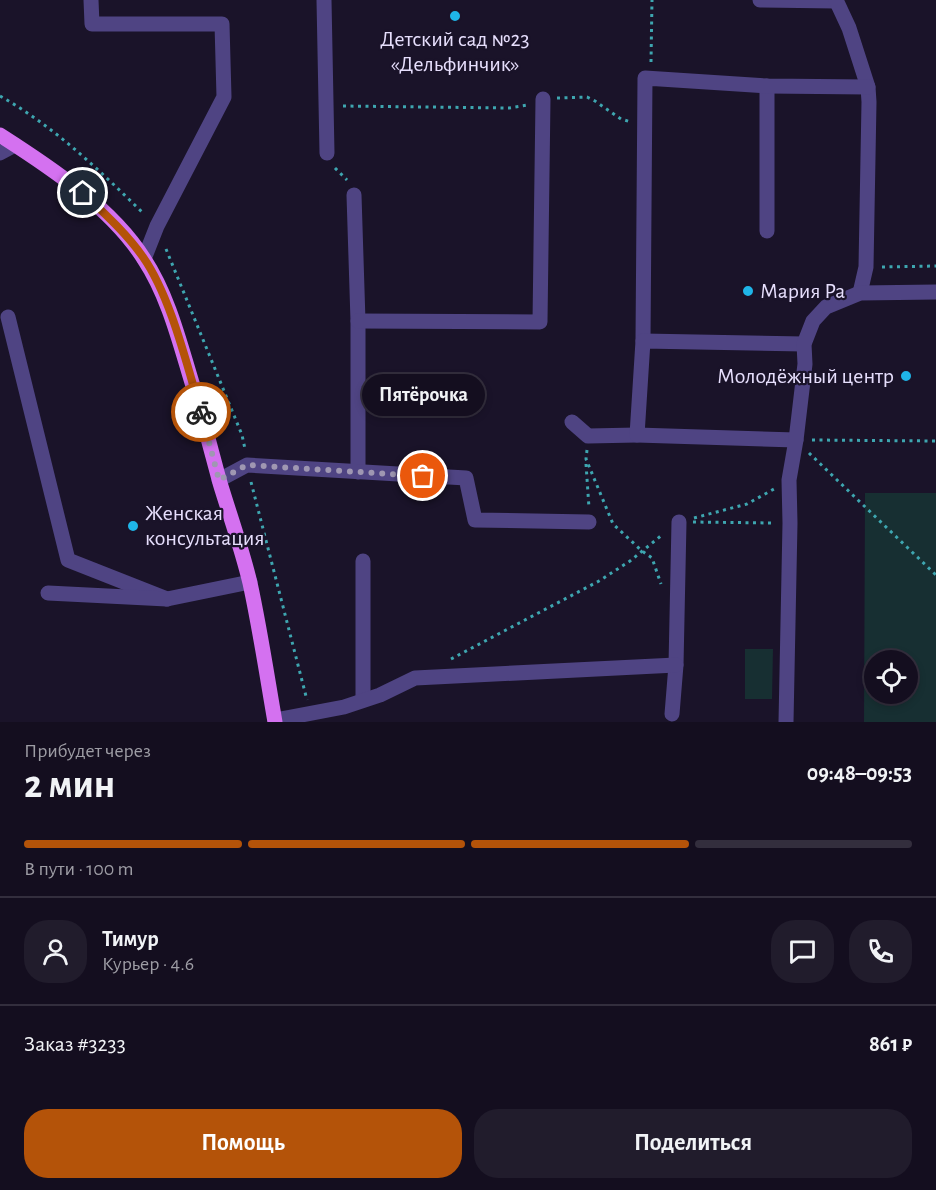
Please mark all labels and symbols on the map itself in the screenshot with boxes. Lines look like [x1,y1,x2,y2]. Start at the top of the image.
marker: Детский сад №23 «Дельфинчик» [448,9,462,23]
place label: Детский сад №23 «Дельфинчик» [380,28,530,75]
pin [57,167,108,218]
place label: Мария Ра [760,280,845,302]
marker: Мария Ра [741,284,755,298]
place label: Молодёжный центр [717,365,894,387]
marker: Молодёжный центр [899,369,913,383]
callout: Пятёрочка [362,374,484,416]
courier [171,382,231,442]
pin [397,450,448,501]
place label: Женская консультация [145,502,265,549]
marker: Женская консультация [126,519,140,533]

